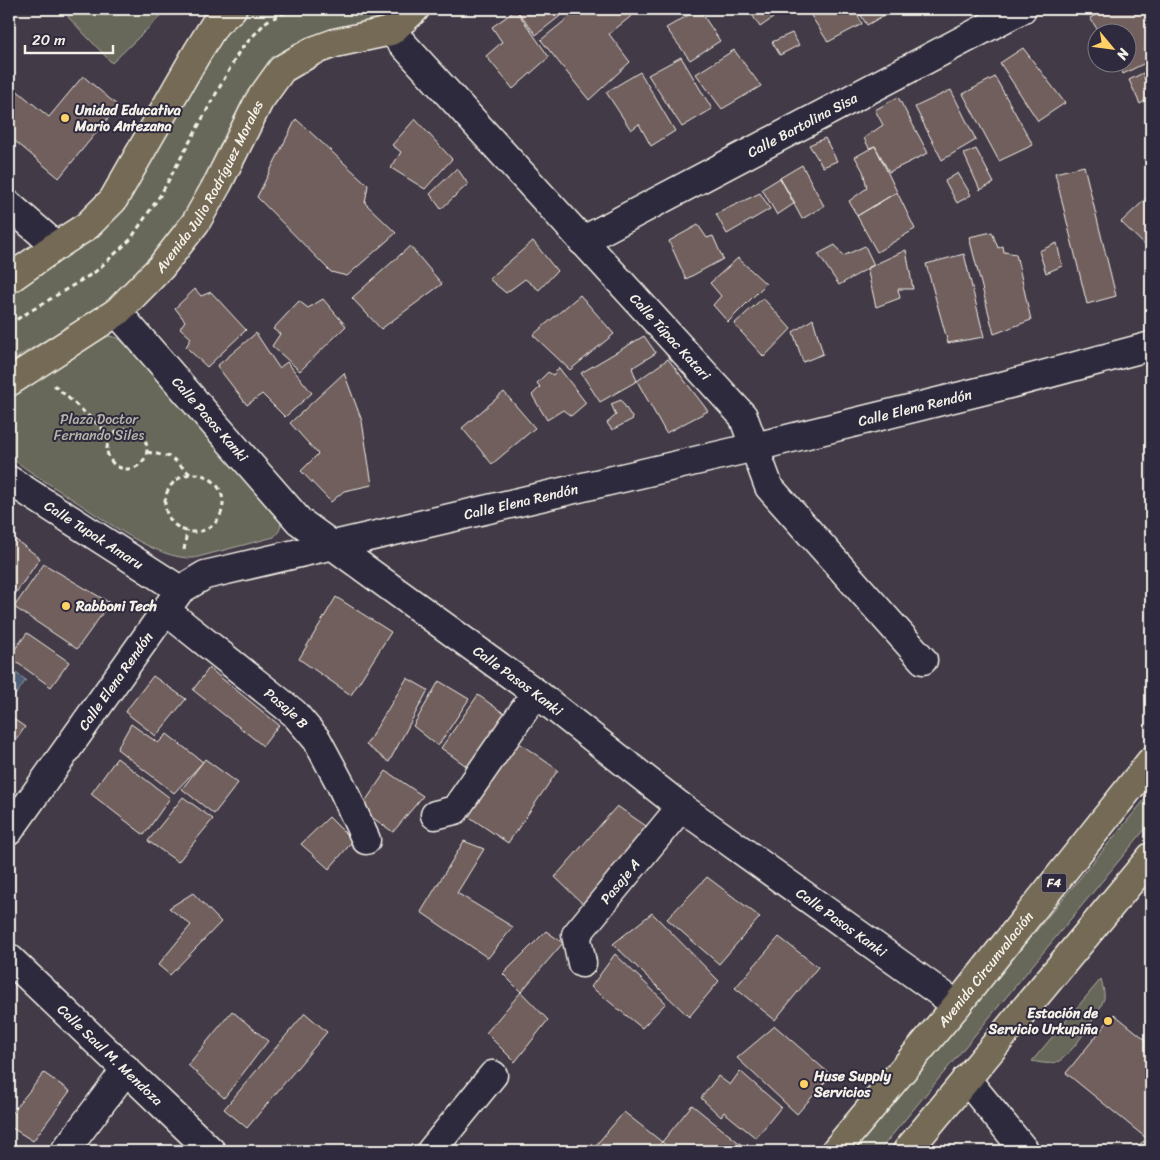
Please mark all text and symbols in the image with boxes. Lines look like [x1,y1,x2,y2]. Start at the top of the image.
scale bar [25,22,112,54]
north arrow [1088,22,1138,72]
text: 20 m [32,27,66,53]
text: N [1110,43,1137,65]
street label: Calle Bartolina Sisa [742,85,863,164]
street label: Avenida Julio Rodríguez Morales [148,95,270,279]
place label: Unidad Educativa Mario Antezana [74,98,182,139]
marker: Unidad Educativa Mario Antezana [59,112,71,124]
street label: Calle Túpac Katari [623,287,718,387]
street label: Calle Pasos Kanki [166,370,256,469]
street label: Calle Elena Rendón [855,381,975,434]
park label: Plaza Doctor Fernando Siles [54,407,144,448]
street label: Calle Elena Rendón [461,476,581,527]
street label: Calle Tupak Amaru [39,493,149,576]
place label: Rabboni Tech [75,594,158,619]
marker: Rabboni Tech [60,600,72,612]
street label: Calle Elena Rendón [72,626,160,736]
street label: Calle Pasos Kanki [468,639,569,723]
street label: Pasaje B [258,681,315,734]
street label: Pasaje A [593,853,647,910]
road number: F4 [1042,874,1066,892]
street label: Calle Pasos Kanki [791,881,893,964]
street label: Avenida Circunvalación [930,905,1040,1034]
street label: Calle Saul M. Mendoza [51,998,169,1112]
place label: Estación de Servicio Urkupiña [988,1001,1098,1042]
marker: Estación de Servicio Urkupiña [1102,1015,1114,1027]
place label: Huse Supply Servicios [813,1064,892,1105]
marker: Huse Supply Servicios [798,1078,810,1090]

